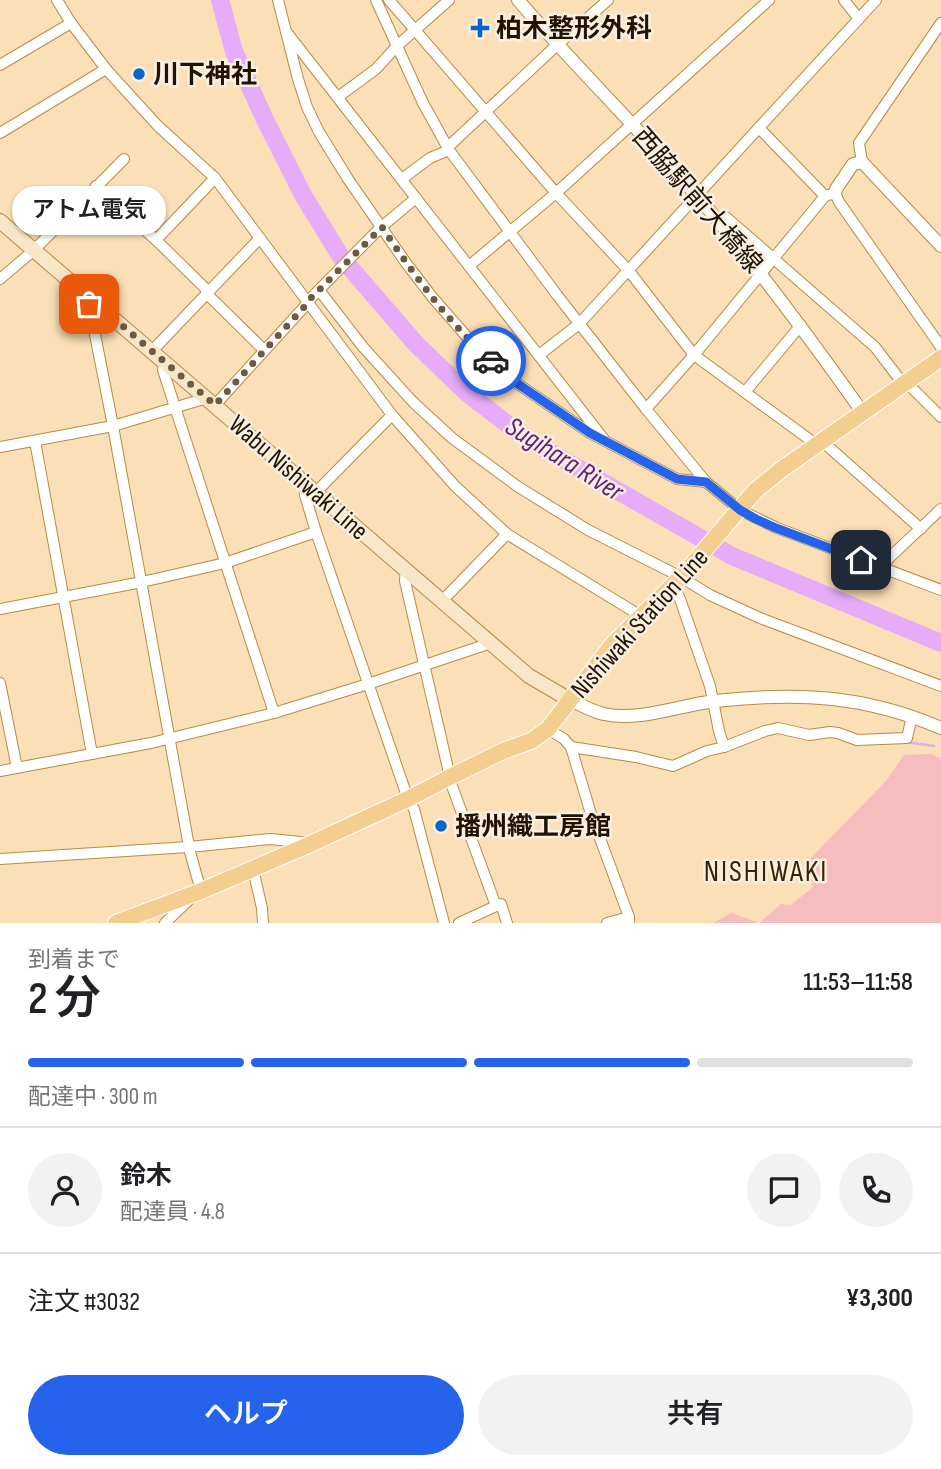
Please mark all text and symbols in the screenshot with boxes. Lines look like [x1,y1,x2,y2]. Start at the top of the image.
place label: 柏木整形外科 [496,14,652,45]
marker: 柏木整形外科 [470,18,490,38]
place label: 川下神社 [153,60,257,91]
marker: 川下神社 [131,66,147,82]
street label: 西脇駅前大橋線 [625,122,768,280]
callout: アトム電気 [12,185,166,234]
text: アトム電気 [32,196,147,224]
pin [59,274,119,334]
icon: bag [70,285,108,323]
courier [456,326,526,396]
icon: car [472,342,510,380]
street label: Wabu Nishiwaki Line [222,409,374,547]
water label: Sugihara River [499,410,630,509]
pin [831,530,891,590]
icon: home [842,541,880,579]
street label: Nishiwaki Station Line [565,543,715,705]
place label: 播州織工房館 [455,812,611,843]
marker: 播州織工房館 [433,818,449,834]
district label: NISHIWAKI [704,854,828,890]
text: 到着まで [28,946,120,974]
text: 11:53–11:58 [803,967,913,998]
text: 2 分 [28,972,101,1027]
text: 配達中 · 300 m [28,1083,157,1111]
button: person [28,1153,102,1227]
button: chat [747,1153,821,1227]
button: phone [839,1153,913,1227]
text: 鈴木 [120,1161,172,1192]
text: 配達員 · 4.8 [120,1198,225,1226]
text: ¥3,300 [846,1283,913,1314]
text: 注文 #3032 [28,1287,140,1318]
button: ヘルプ [28,1375,464,1455]
button: 共有 [478,1375,913,1455]

